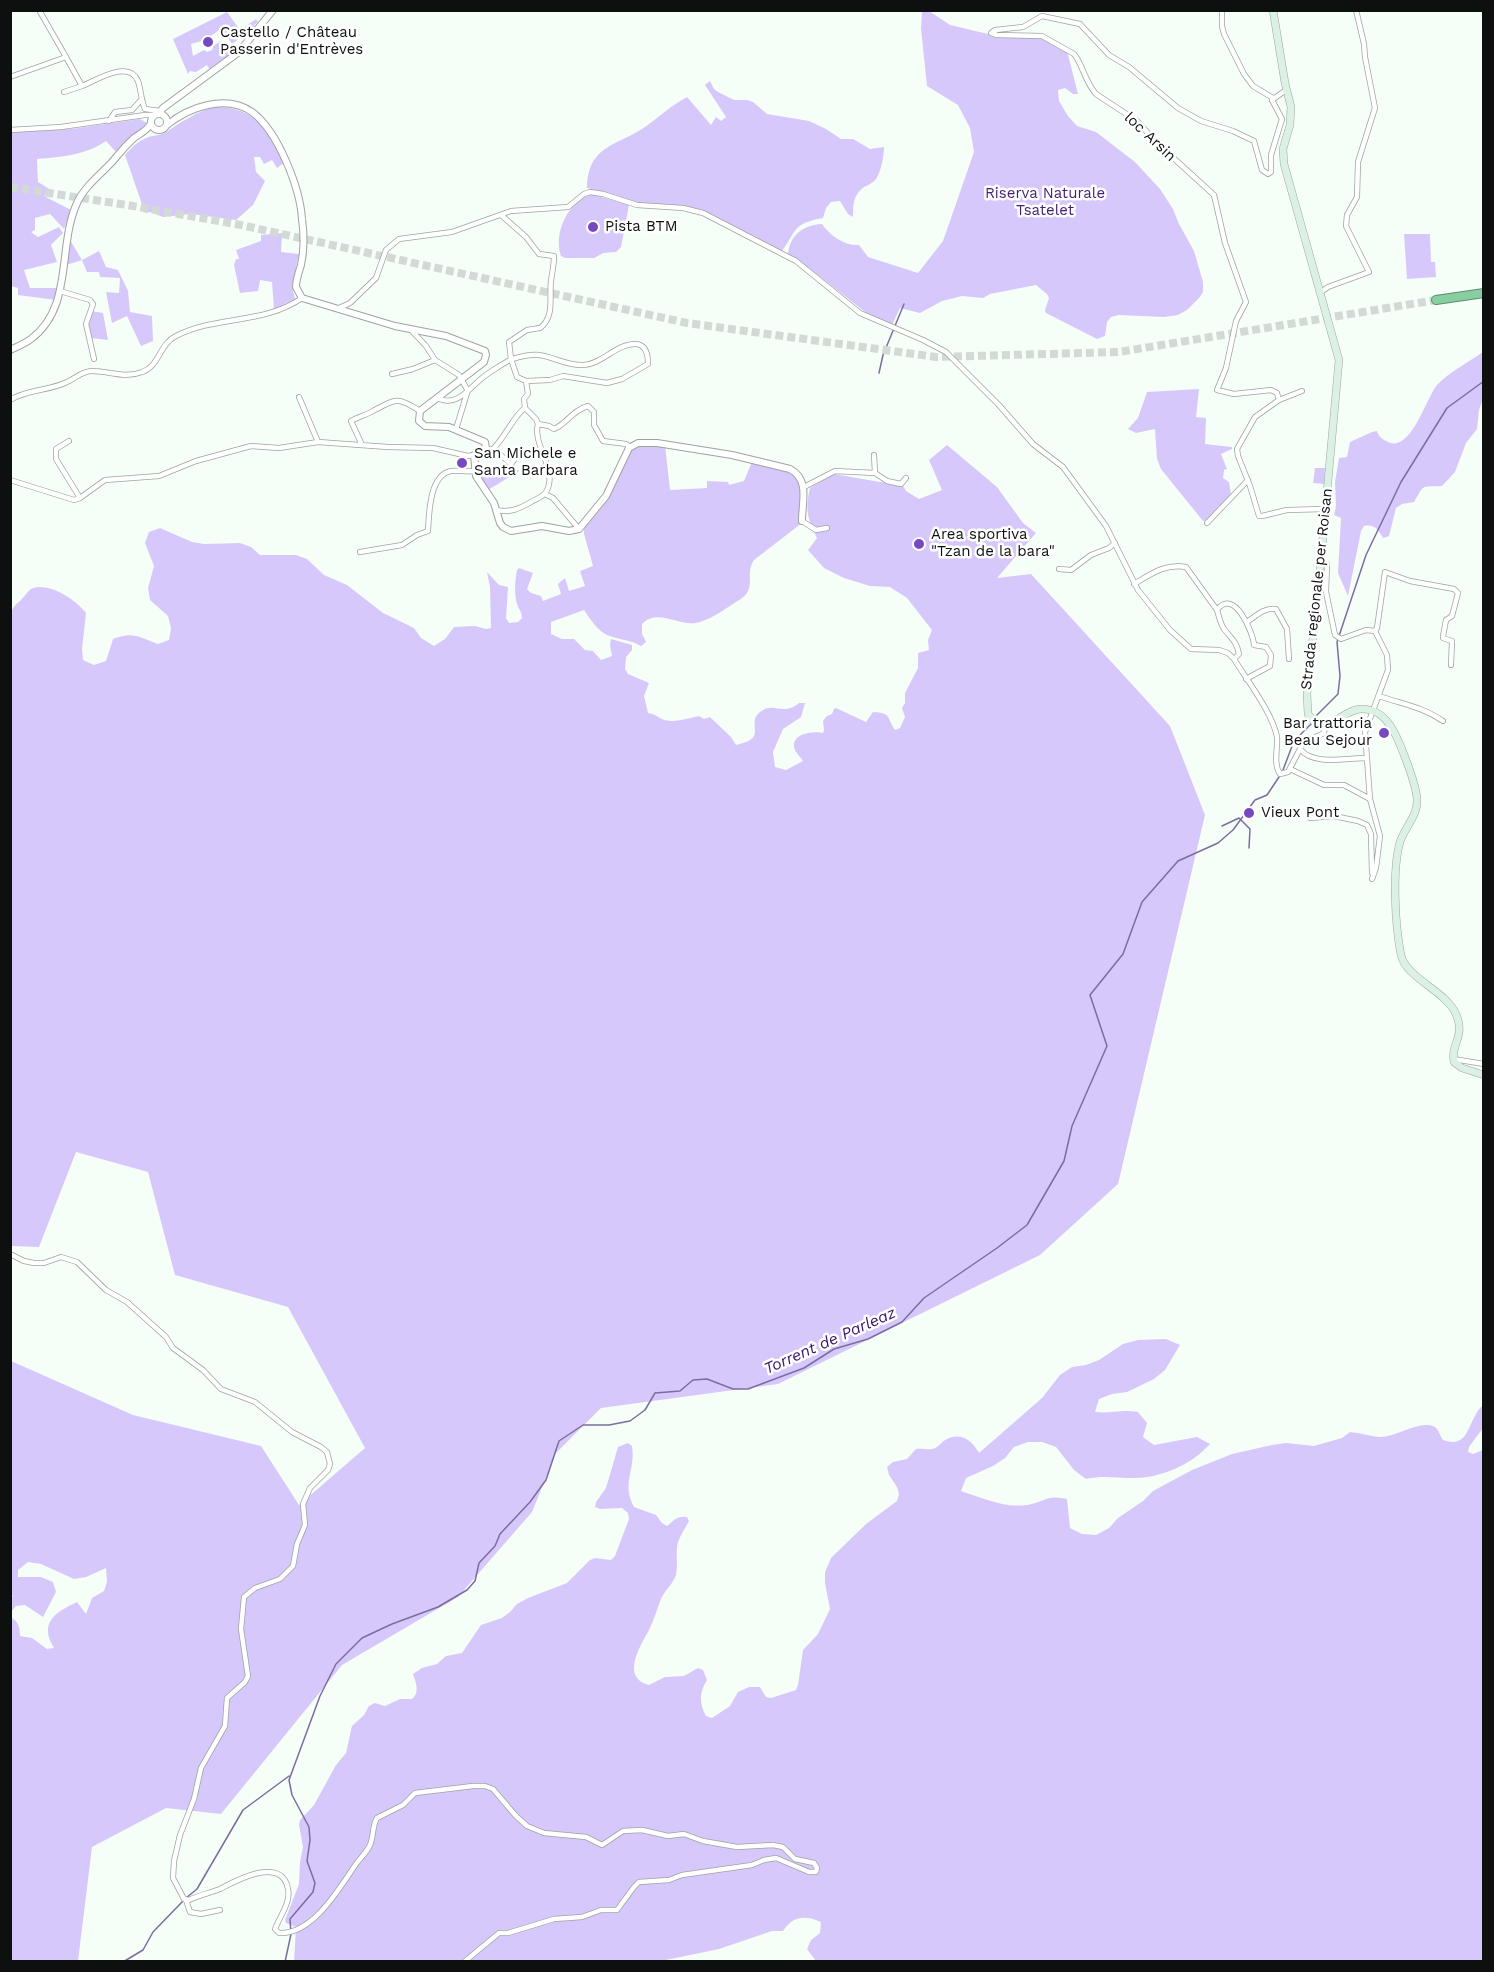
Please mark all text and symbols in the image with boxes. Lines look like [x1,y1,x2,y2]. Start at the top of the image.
place label: Castello / Château Passerin d'Entrèves [220,24,363,59]
marker: Castello / Château Passerin d'Entrèves [201,35,215,49]
street label: loc Arsin [1120,109,1180,165]
park label: Riserva Naturale Tsatelet [985,185,1105,220]
place label: Pista BTM [605,218,677,236]
marker: Pista BTM [586,220,600,234]
place label: San Michele e Santa Barbara [474,445,578,480]
marker: San Michele e Santa Barbara [455,456,469,470]
street label: Strada regionale per Roisan [1297,487,1337,691]
place label: Area sportiva "Tzan de la bara" [931,526,1055,561]
marker: Area sportiva "Tzan de la bara" [912,537,926,551]
place label: Bar trattoria Beau Sejour [1283,715,1372,750]
marker: Bar trattoria Beau Sejour [1377,726,1391,740]
place label: Vieux Pont [1261,804,1339,822]
marker: Vieux Pont [1242,806,1256,820]
water label: Torrent de Parleaz [761,1303,899,1379]

